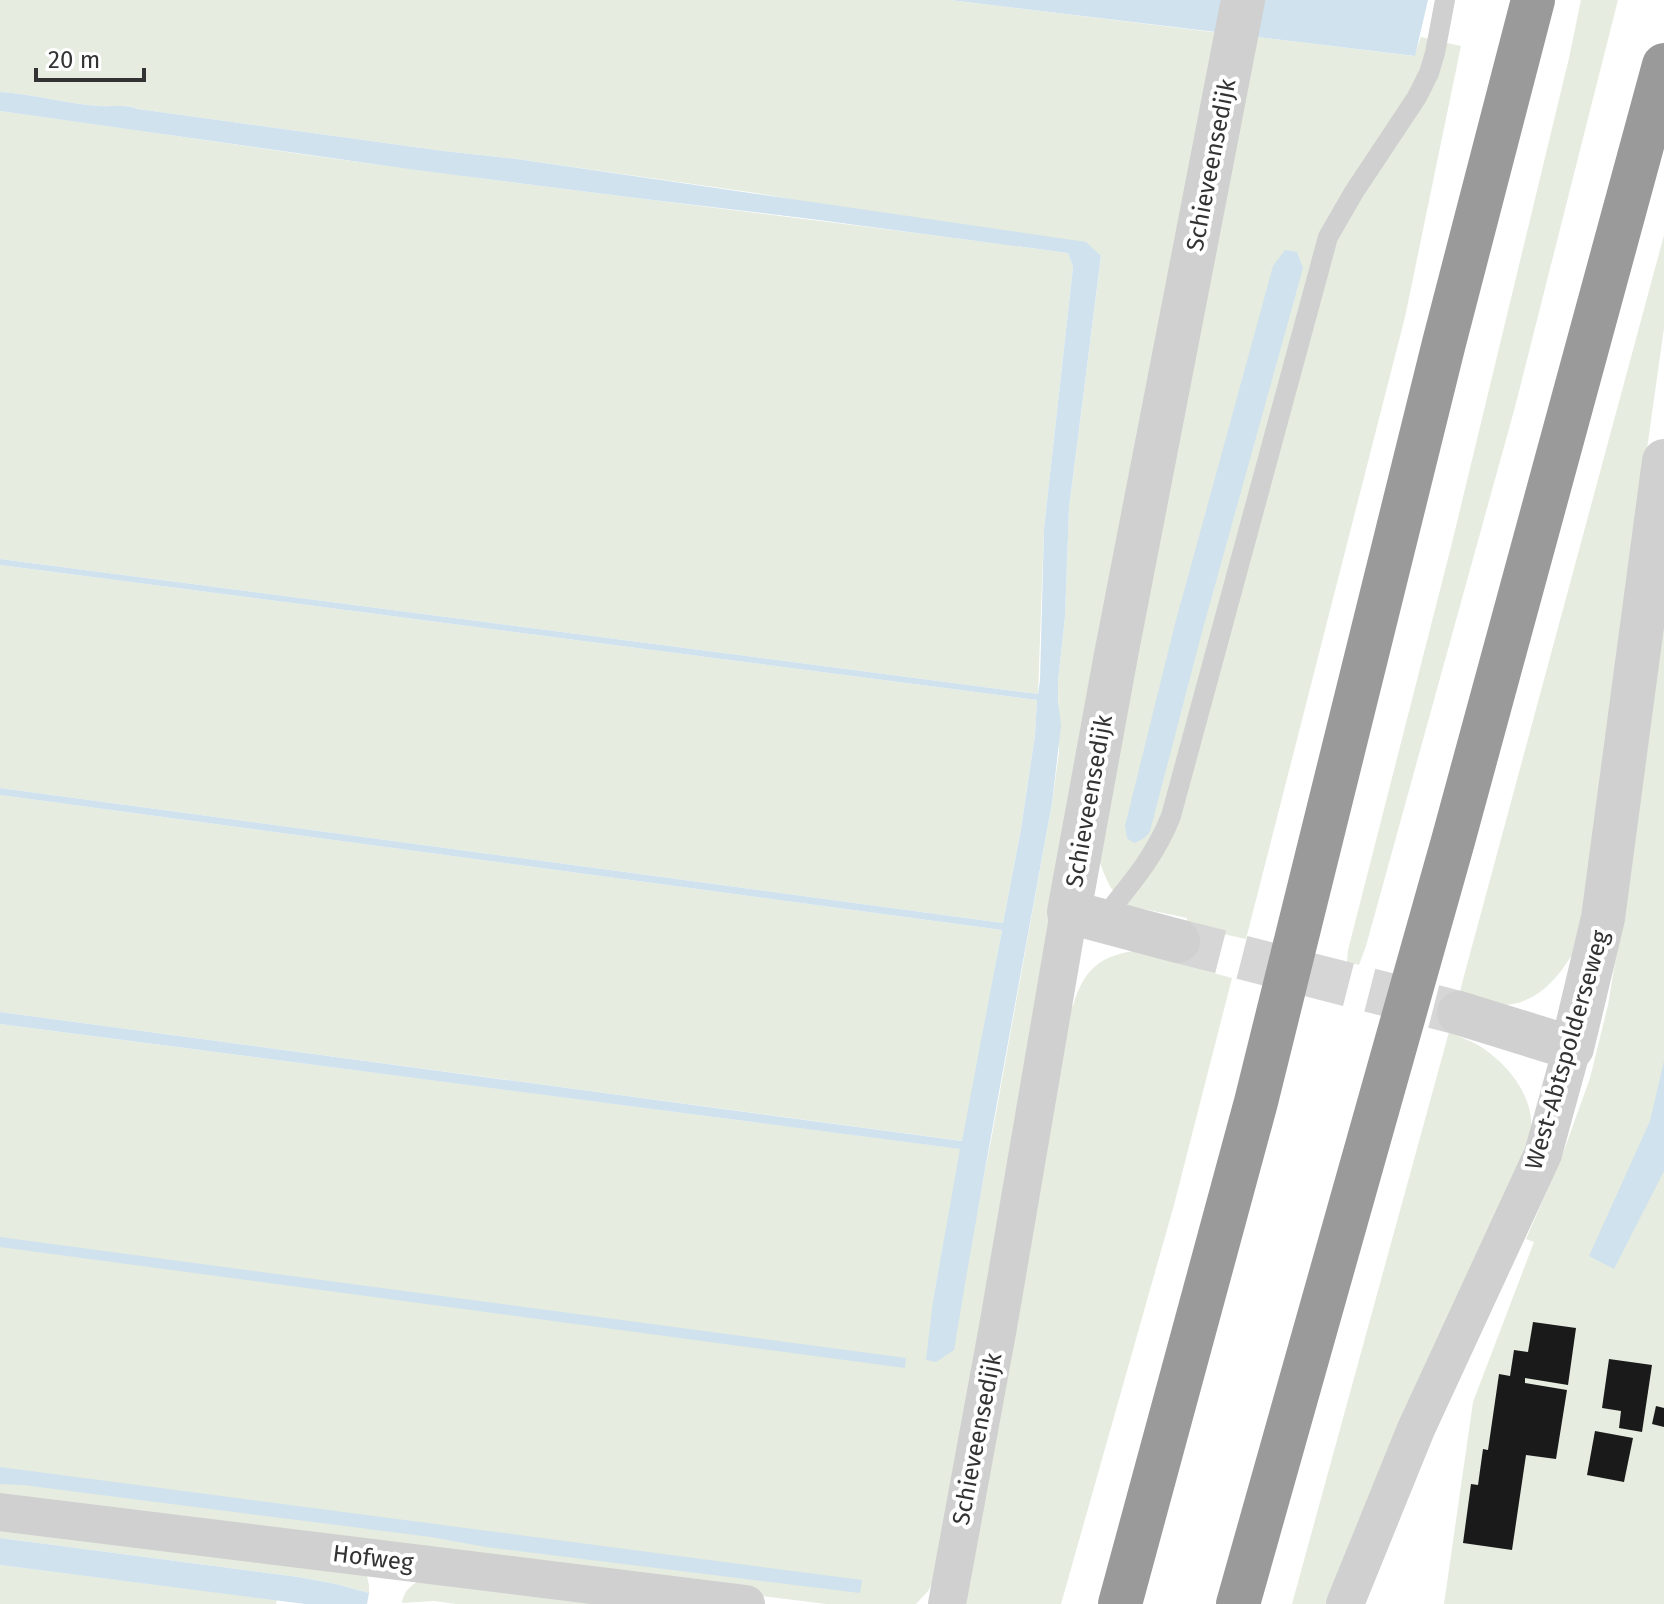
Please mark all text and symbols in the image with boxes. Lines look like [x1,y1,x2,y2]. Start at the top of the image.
scale bar [36,32,144,82]
text: 20 m [48,46,100,74]
street label: Schieveensedijk [1181,76,1242,253]
street label: Schieveensedijk [1060,712,1118,889]
street label: West-Abtspolderseweg [1519,927,1615,1173]
street label: Schieveensedijk [947,1350,1008,1527]
street label: Hofweg [331,1539,415,1577]

